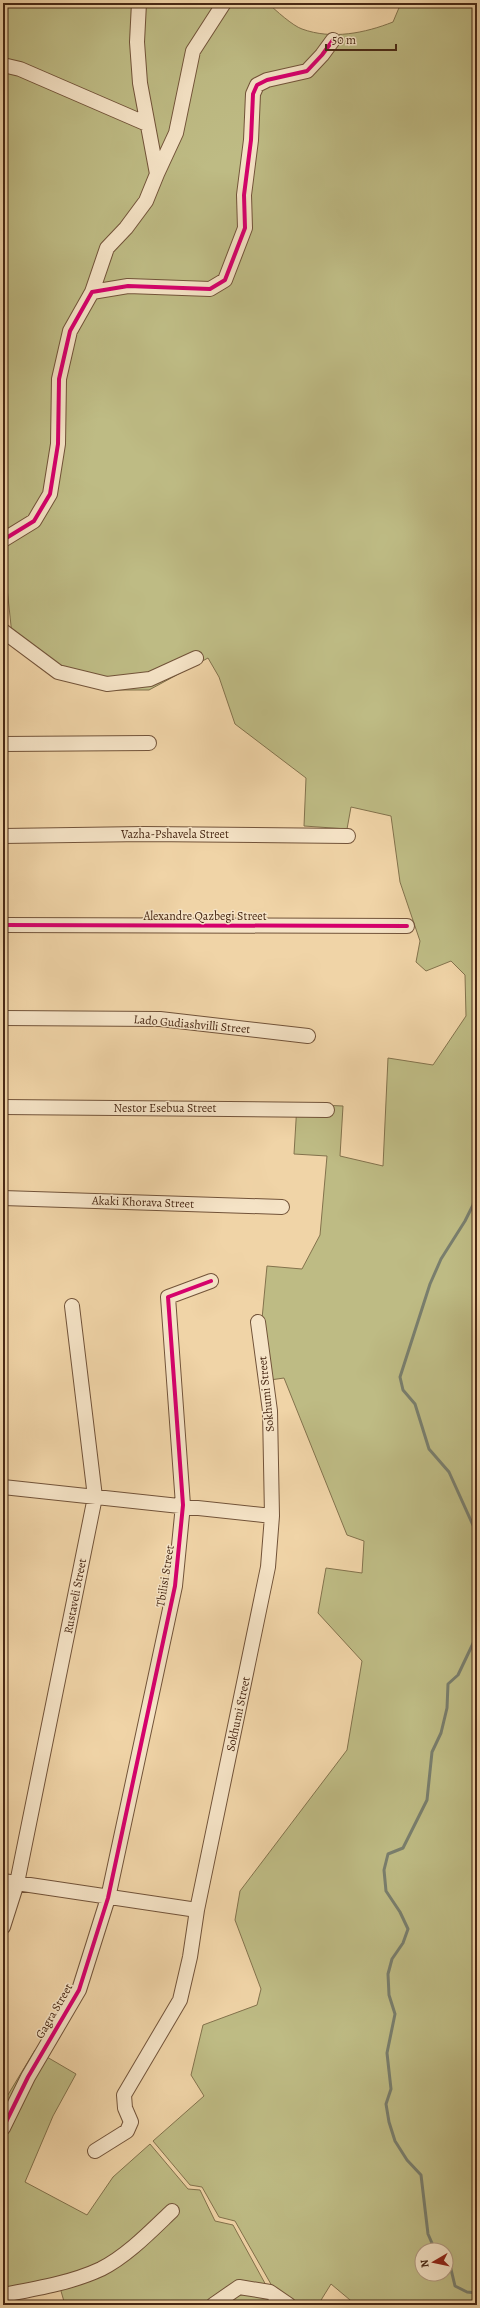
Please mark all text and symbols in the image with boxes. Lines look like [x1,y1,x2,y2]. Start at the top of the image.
scale bar [326,26,396,52]
text: 50 m [332,32,356,48]
street label: Vazha-Pshavela Street [120,826,229,842]
street label: Alexandre Qazbegi Street [142,908,267,924]
street label: Lado Gudiashvilli Street [133,1011,251,1037]
street label: Nestor Esebua Street [114,1100,216,1116]
street label: Akaki Khorava Street [91,1192,194,1212]
street label: Sokhumi Street [254,1355,278,1433]
street label: Tbilisi Street [152,1544,178,1608]
street label: Rustaveli Street [60,1557,90,1635]
street label: Sokhumi Street [222,1675,254,1753]
street label: Gagra Street [32,1980,76,2042]
north arrow [414,2242,454,2282]
text: N [417,2258,433,2269]

